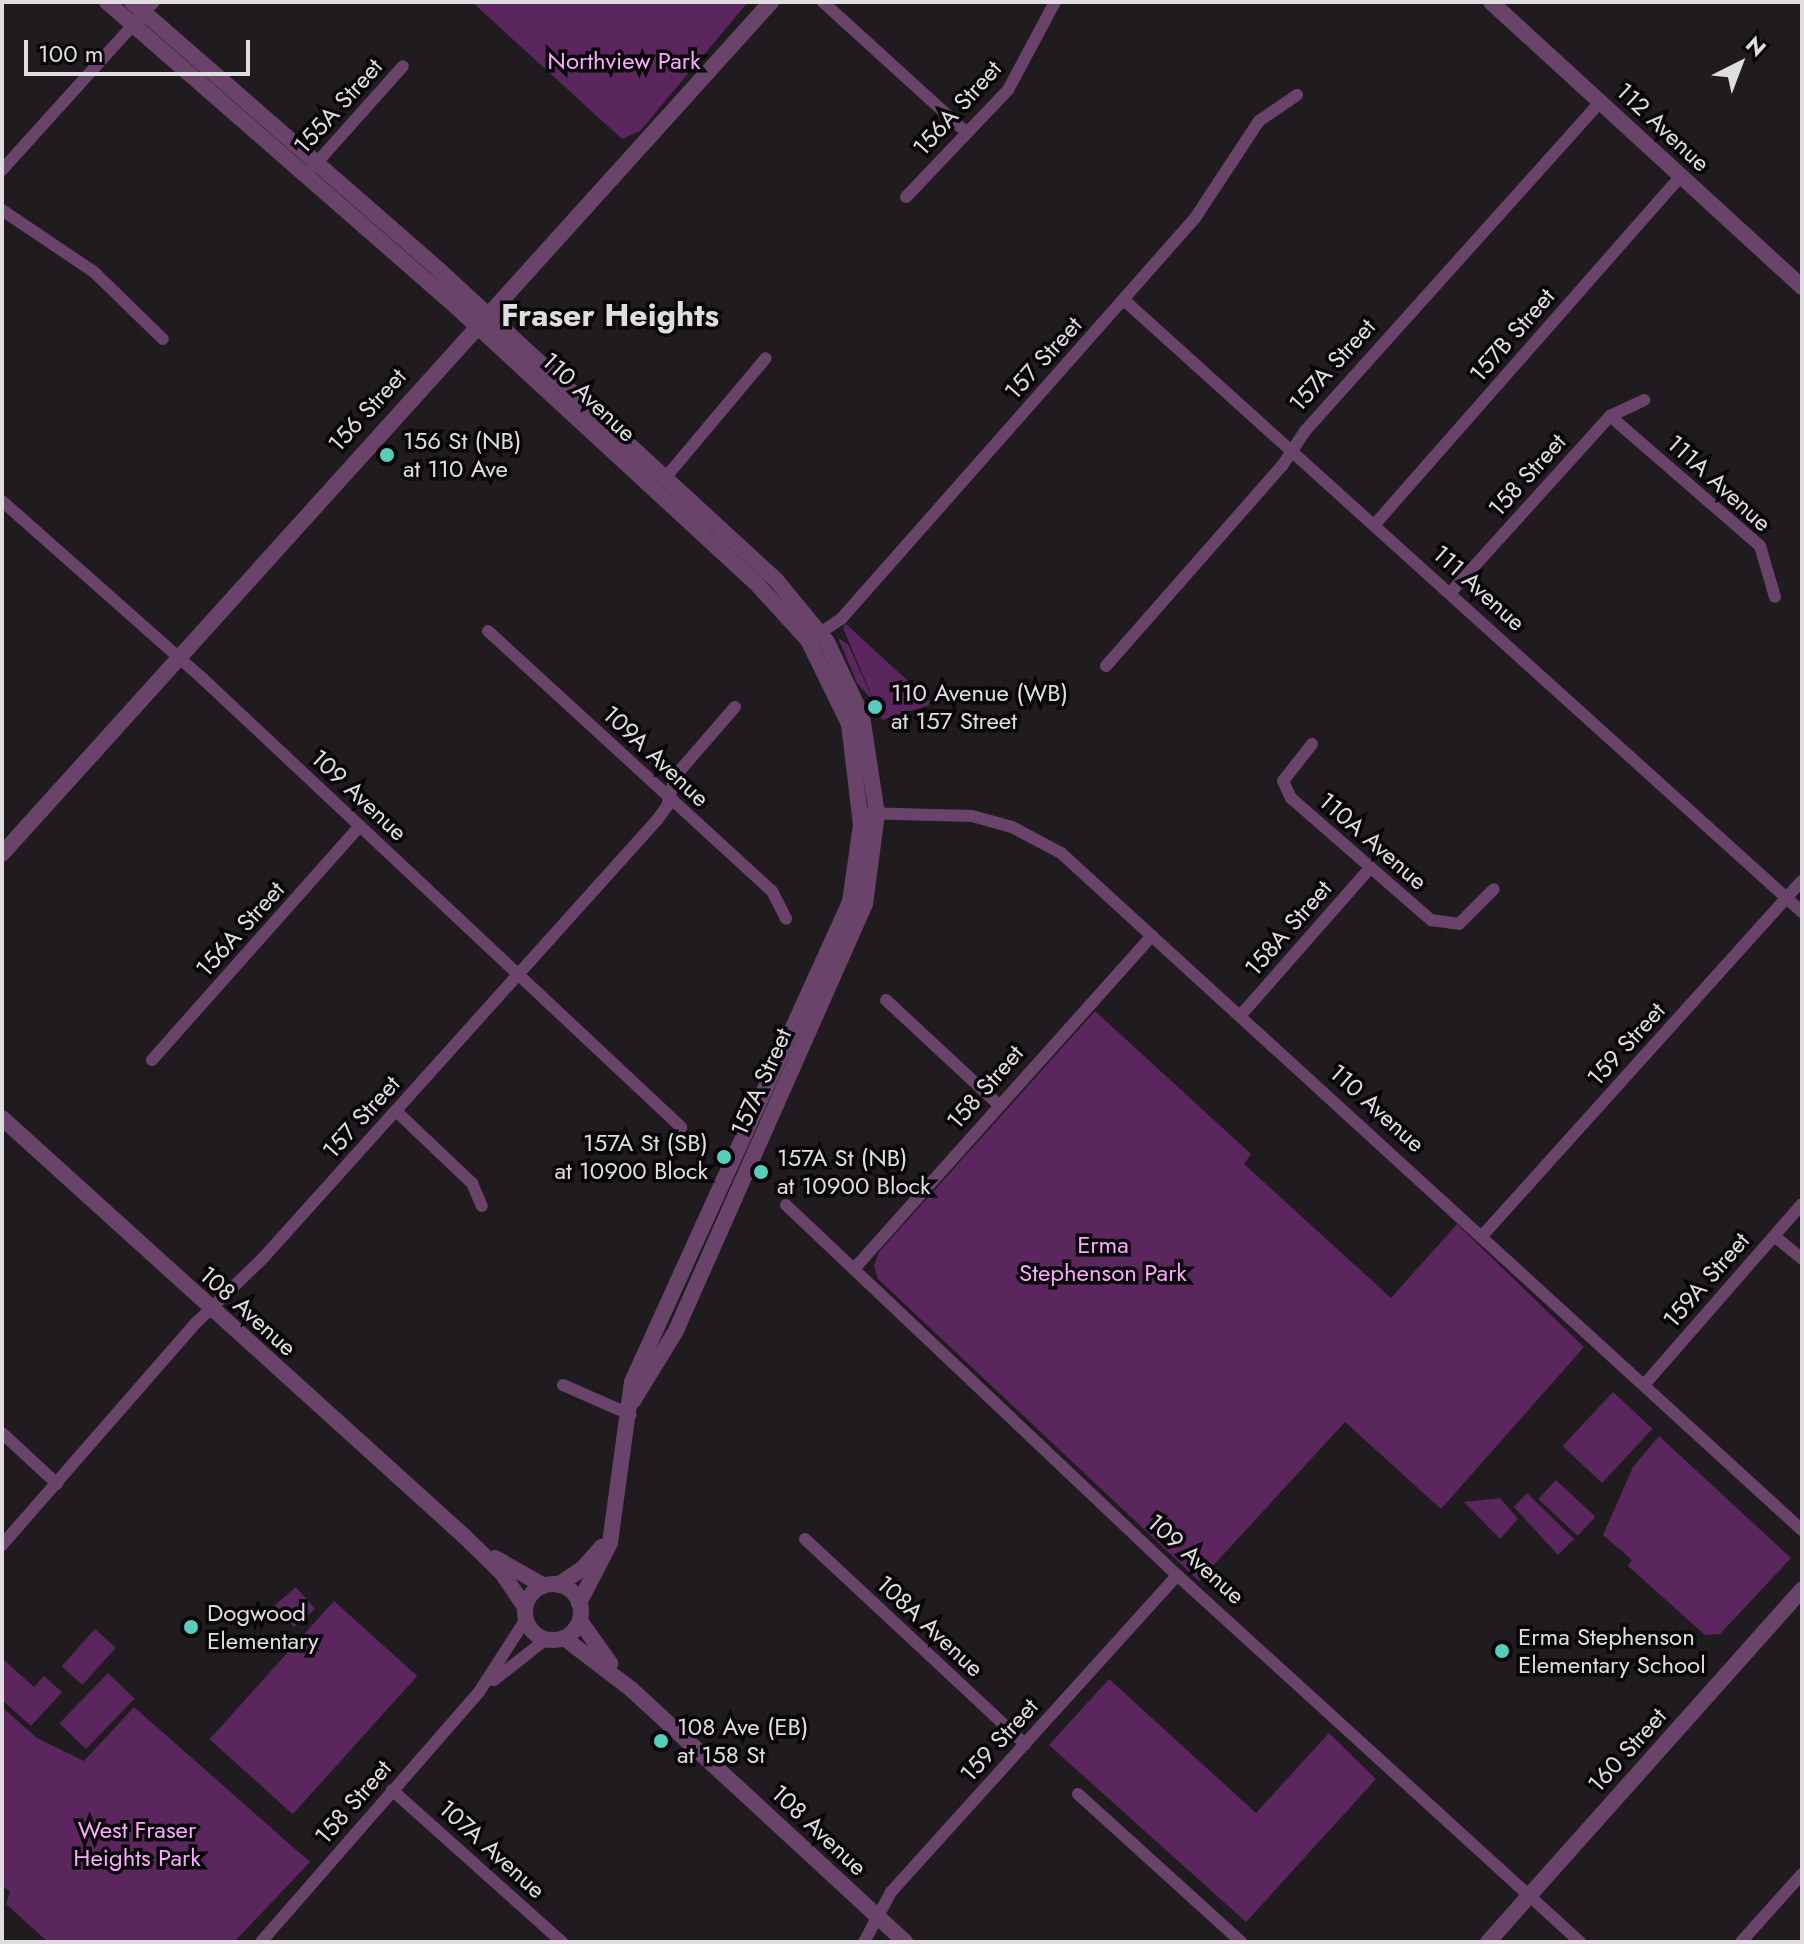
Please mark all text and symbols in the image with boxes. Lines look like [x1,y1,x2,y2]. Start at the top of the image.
scale bar [28,24,254,74]
north arrow [1700,24,1780,104]
text: N [1739,28,1773,64]
text: 100 m [38,36,104,71]
park label: Northview Park [547,47,701,75]
street label: 155A Street [288,52,388,160]
street label: 156A Street [907,54,1007,162]
street label: 112 Avenue [1610,76,1716,178]
street label: 157B Street [1463,282,1561,388]
district label: Fraser Heights [501,296,719,334]
street label: 157 Street [998,311,1088,405]
street label: 157A Street [1283,313,1381,417]
street label: 110 Avenue [536,346,642,448]
street label: 156 Street [322,362,412,458]
place label: 156 St (NB) at 110 Ave [403,427,521,483]
street label: 158 Street [1482,427,1572,523]
street label: 111A Avenue [1661,429,1777,537]
marker: 156 St (NB) at 110 Ave [378,446,396,464]
street label: 111 Avenue [1427,539,1531,637]
place label: 110 Avenue (WB) at 157 Street [891,679,1068,735]
marker: 110 Avenue (WB) at 157 Street [866,698,884,716]
street label: 109A Avenue [597,699,715,813]
street label: 109 Avenue [305,743,413,847]
street label: 110A Avenue [1313,786,1433,896]
street label: 158A Street [1239,874,1337,982]
street label: 156A Street [190,875,290,983]
street label: 159 Street [1581,996,1671,1092]
street label: 157A Street [724,1024,798,1140]
street label: 158 Street [941,1039,1029,1135]
street label: 110 Avenue [1324,1058,1430,1158]
street label: 157 Street [316,1070,406,1164]
place label: 157A St (SB) at 10900 Block [554,1129,708,1185]
place label: 157A St (NB) at 10900 Block [777,1144,931,1200]
marker: 157A St (SB) at 10900 Block [715,1148,733,1166]
marker: 157A St (NB) at 10900 Block [752,1163,770,1181]
street label: 159A Street [1657,1226,1755,1334]
park label: Erma Stephenson Park [1019,1231,1187,1287]
street label: 108 Avenue [194,1260,302,1362]
street label: 109 Avenue [1141,1508,1251,1610]
street label: 108A Avenue [871,1569,989,1683]
place label: Dogwood Elementary [207,1599,319,1655]
marker: Dogwood Elementary [182,1618,200,1636]
place label: Erma Stephenson Elementary School [1518,1623,1706,1679]
marker: Erma Stephenson Elementary School [1493,1642,1511,1660]
street label: 159 Street [954,1692,1044,1788]
street label: 160 Street [1582,1702,1672,1798]
place label: 108 Ave (EB) at 158 St [677,1713,808,1769]
marker: 108 Ave (EB) at 158 St [652,1732,670,1750]
street label: 158 Street [309,1754,397,1850]
street label: 108 Avenue [765,1778,873,1882]
street label: 107A Avenue [433,1794,551,1904]
park label: West Fraser Heights Park [73,1816,201,1872]

